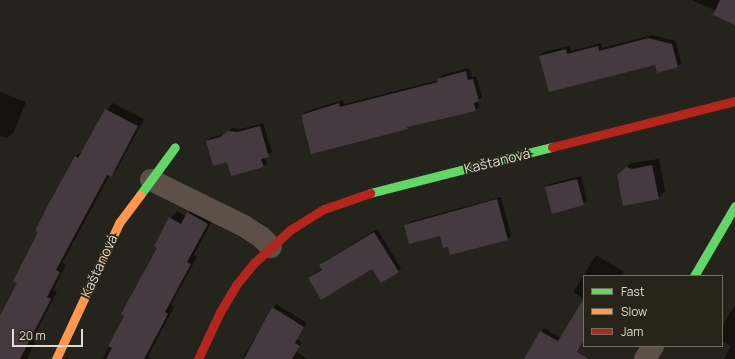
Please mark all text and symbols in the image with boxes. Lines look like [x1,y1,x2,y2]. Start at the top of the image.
street label: Kaštanová [462,145,532,177]
street label: Kaštanová [77,232,121,300]
legend [583,275,723,347]
text: Fast [621,283,645,300]
text: Slow [621,303,647,320]
scale bar [14,321,85,347]
text: Jam [621,323,643,340]
text: 20 m [19,327,46,344]

